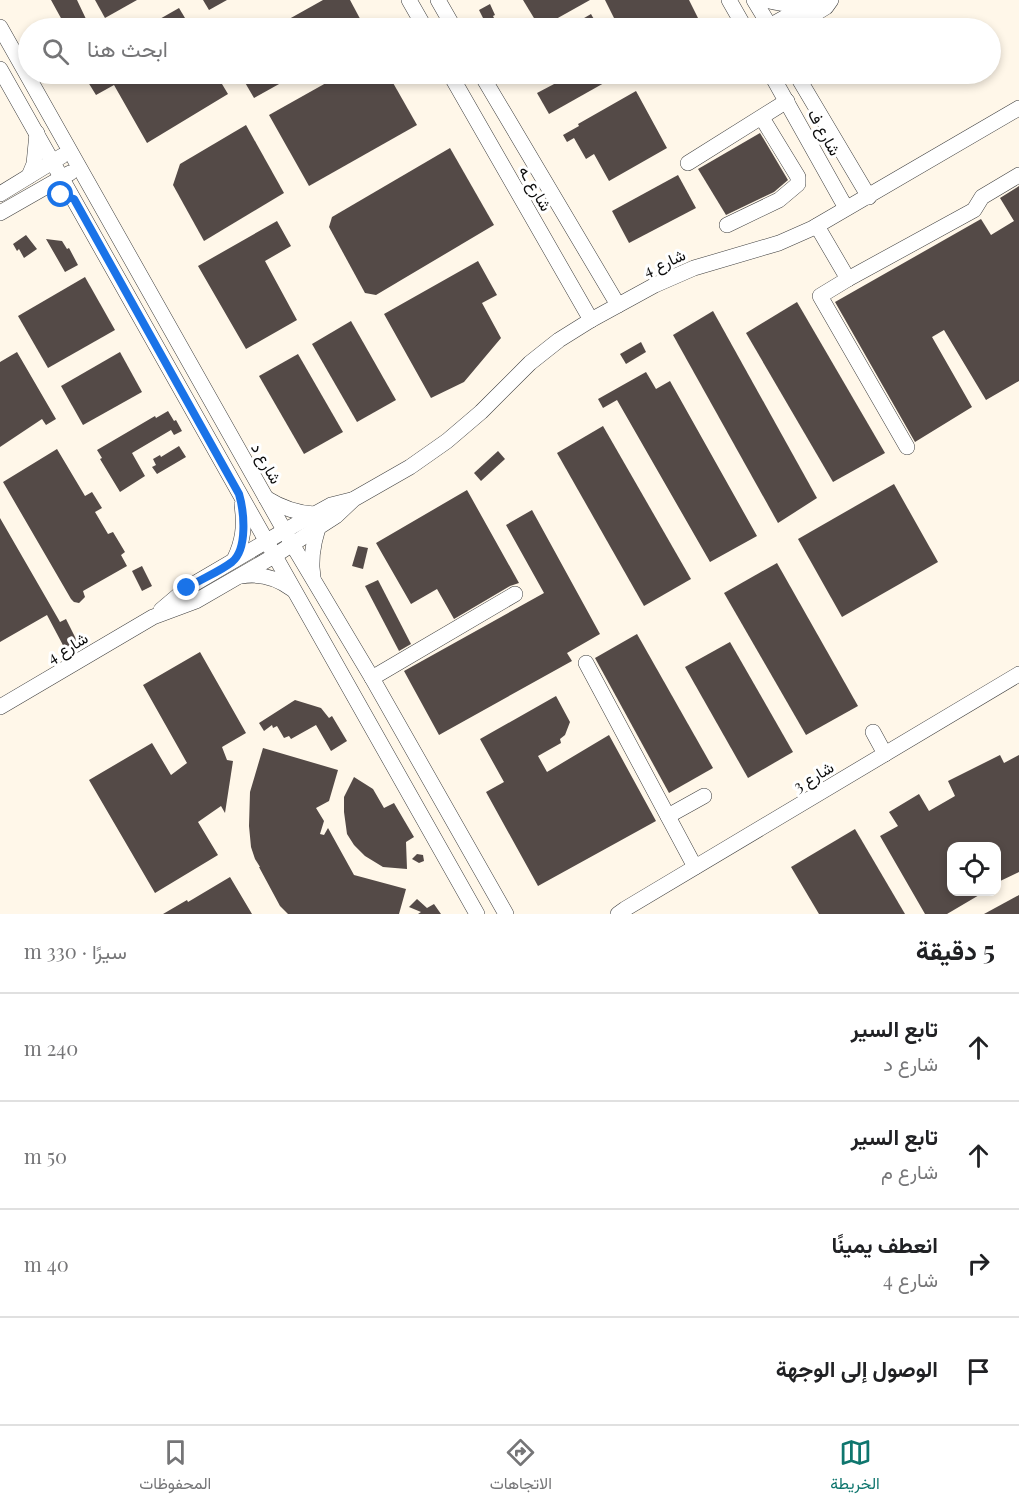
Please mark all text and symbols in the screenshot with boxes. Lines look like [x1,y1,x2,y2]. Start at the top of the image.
search box [18,18,1001,84]
text: ابحث هنا [87,33,168,63]
icon: search [39,35,72,68]
street label: شارع ف [802,105,846,160]
street label: شارع ـه [513,162,557,215]
route start [47,181,73,207]
street label: شارع 4 [640,243,689,282]
street label: شارع د [245,439,287,488]
route end [173,574,199,600]
street label: شارع 4 [43,627,92,669]
street label: شارع 3 [789,756,838,798]
map controls [947,842,1001,896]
button: locate [947,842,1001,896]
text: 5 دقيقة [916,932,995,967]
text: سيرًا · 330 m [24,937,127,964]
text: تابع السير [851,1013,938,1043]
icon: ahead [962,1031,995,1064]
text: 240 m [24,1034,78,1061]
text: شارع د [883,1049,938,1076]
text: تابع السير [851,1121,938,1151]
icon: ahead [962,1139,995,1172]
text: 50 m [24,1142,67,1169]
text: شارع م [881,1157,938,1184]
text: انعطف يمينًا [831,1229,938,1259]
icon: right [962,1247,995,1280]
text: 40 m [24,1250,69,1277]
text: شارع 4 [883,1265,938,1292]
text: الوصول إلى الوجهة [776,1353,938,1383]
icon: arrive [962,1355,995,1388]
tab: المحفوظات [139,1436,211,1498]
tab: الاتجاهات [490,1436,552,1498]
tab: الخريطة [830,1436,880,1498]

